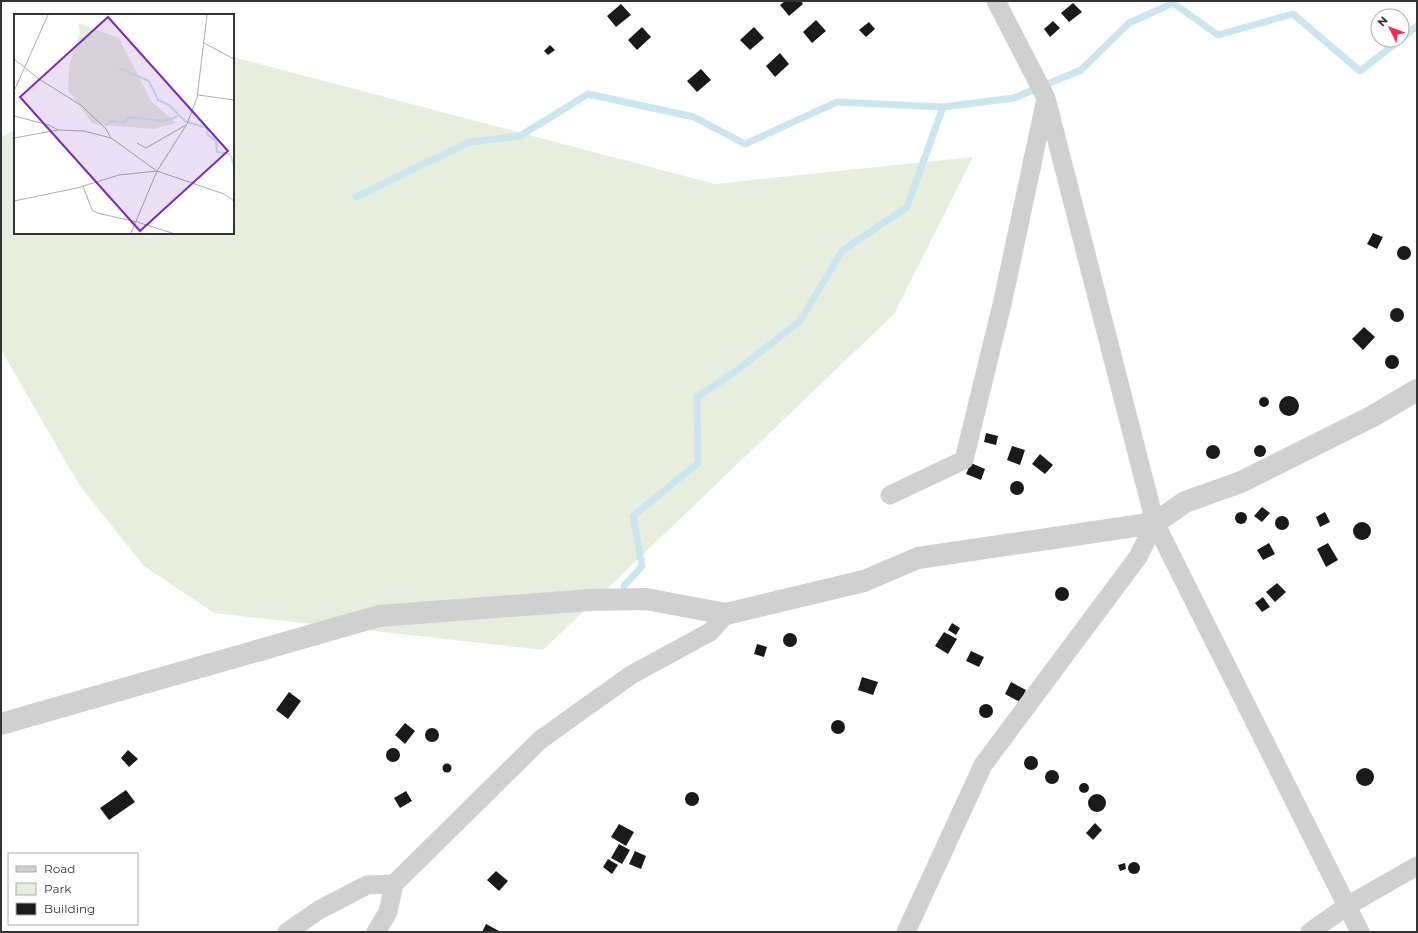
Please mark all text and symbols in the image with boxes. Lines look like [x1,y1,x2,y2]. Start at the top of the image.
north arrow [1370,8,1410,48]
text: N [1374,13,1391,29]
inset map [14,14,234,234]
legend [8,853,138,925]
text: Road [44,861,75,876]
text: Park [44,881,72,896]
text: Building [44,901,95,916]

